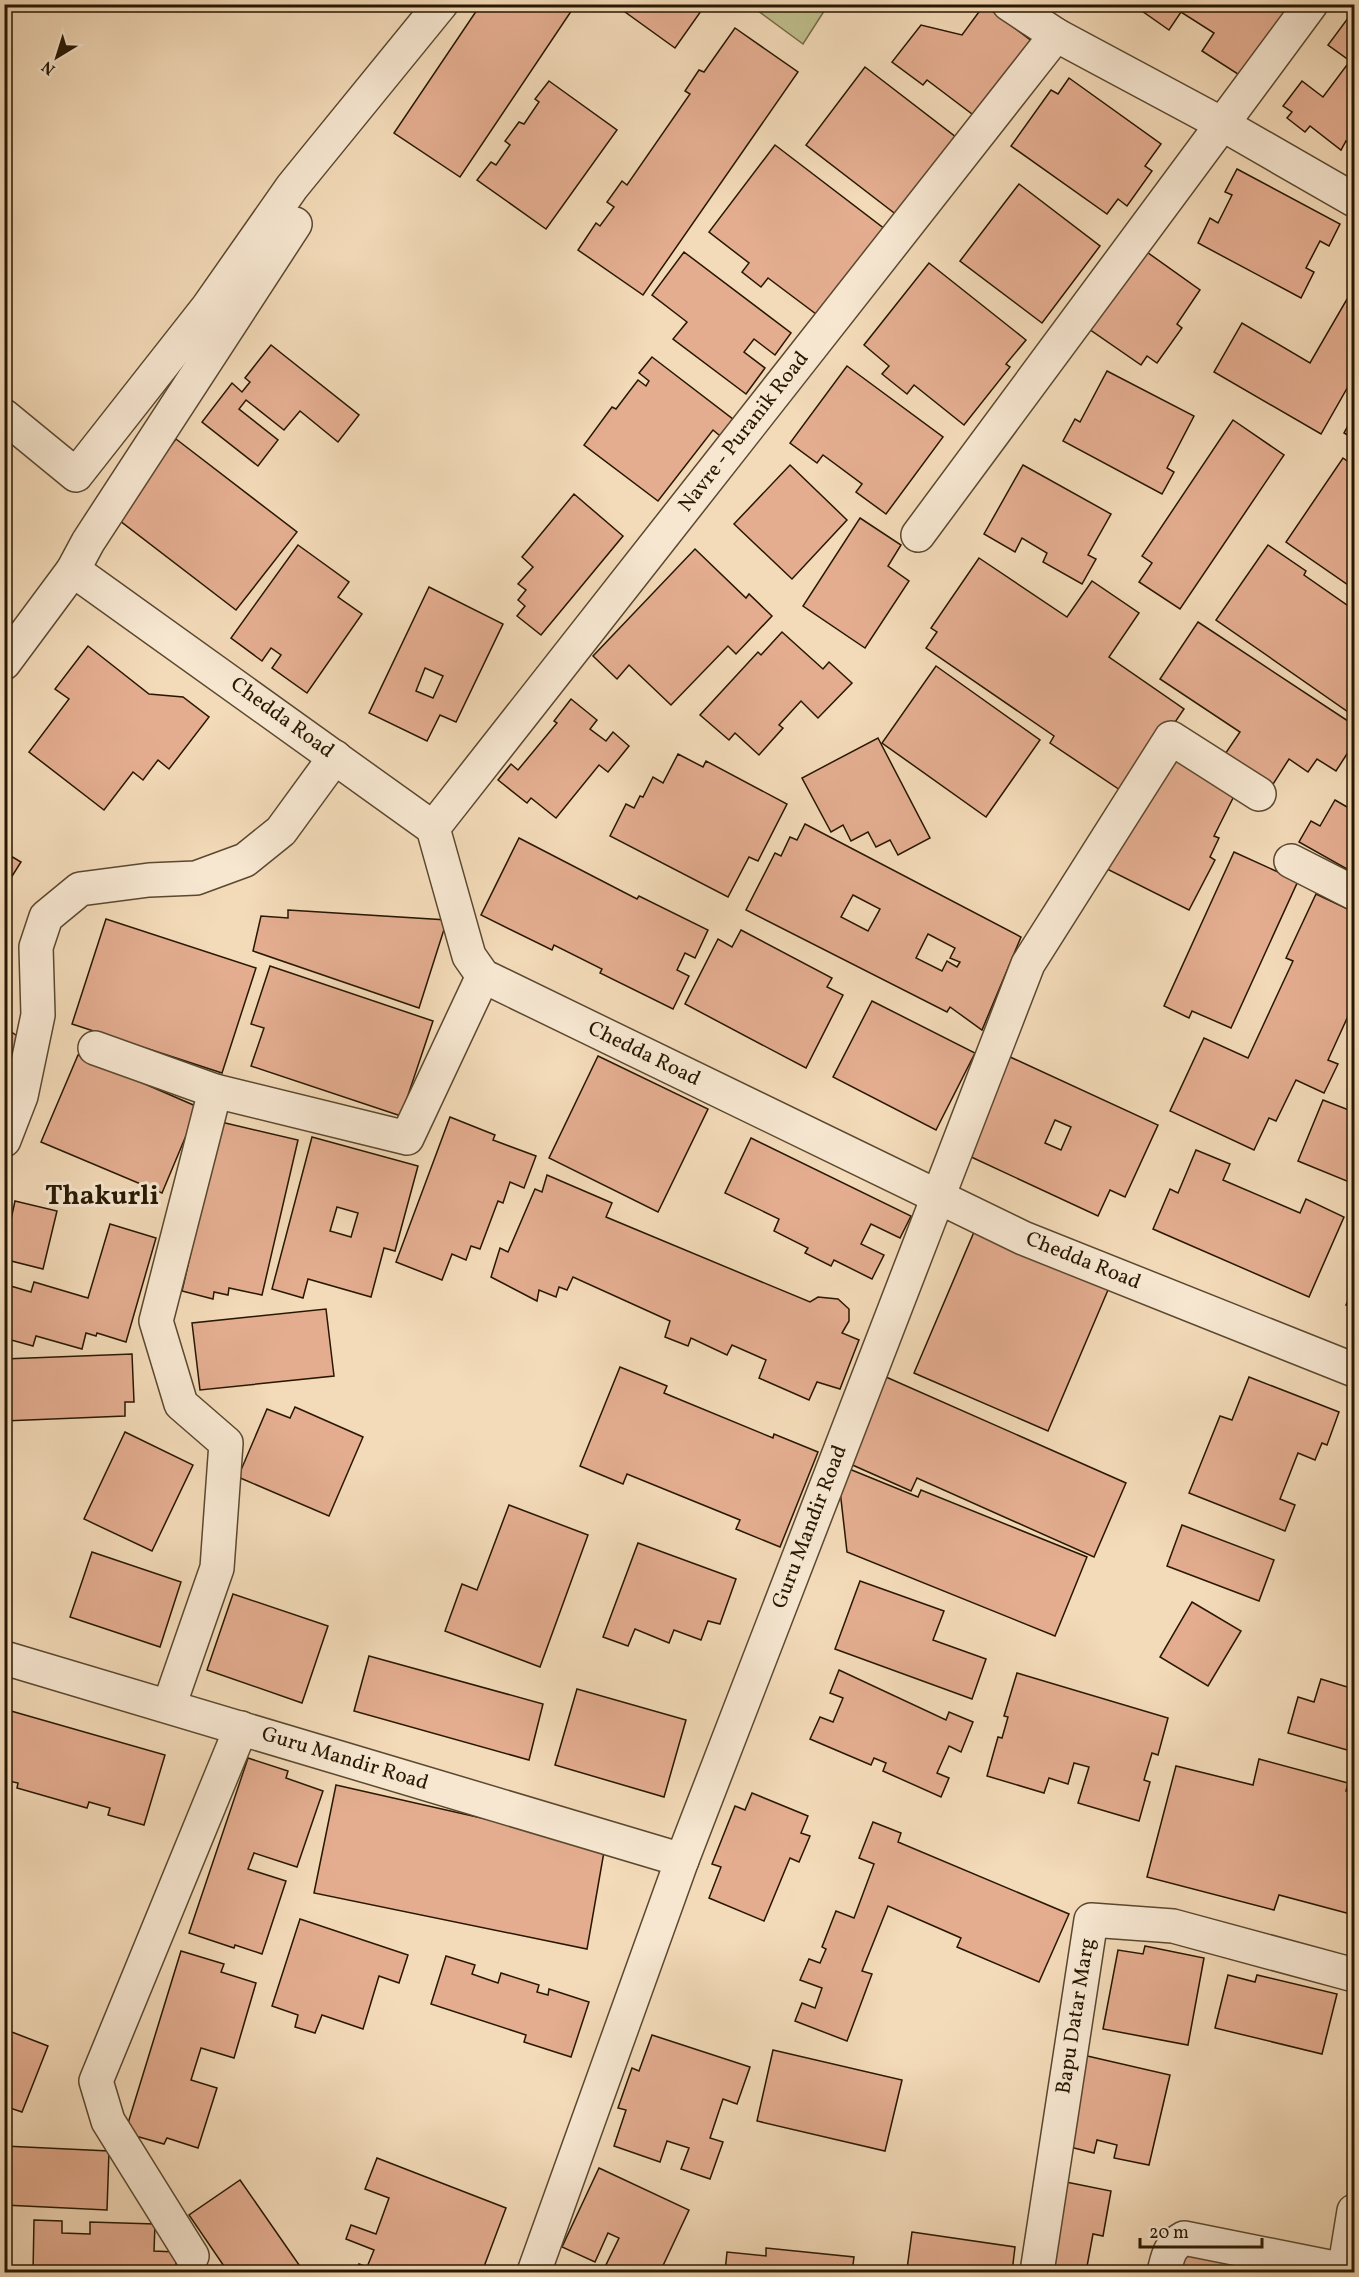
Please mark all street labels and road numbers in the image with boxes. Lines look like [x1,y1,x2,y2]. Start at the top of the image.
street label: Navre - Puranik Road [672,346,816,518]
street label: Chedda Road [224,670,340,766]
street label: Chedda Road [583,1014,705,1094]
street label: Chedda Road [1021,1225,1145,1297]
street label: Guru Mandir Road [765,1441,855,1613]
street label: Guru Mandir Road [258,1720,432,1798]
street label: Bapu Datar Marg [1049,1936,1103,2096]

